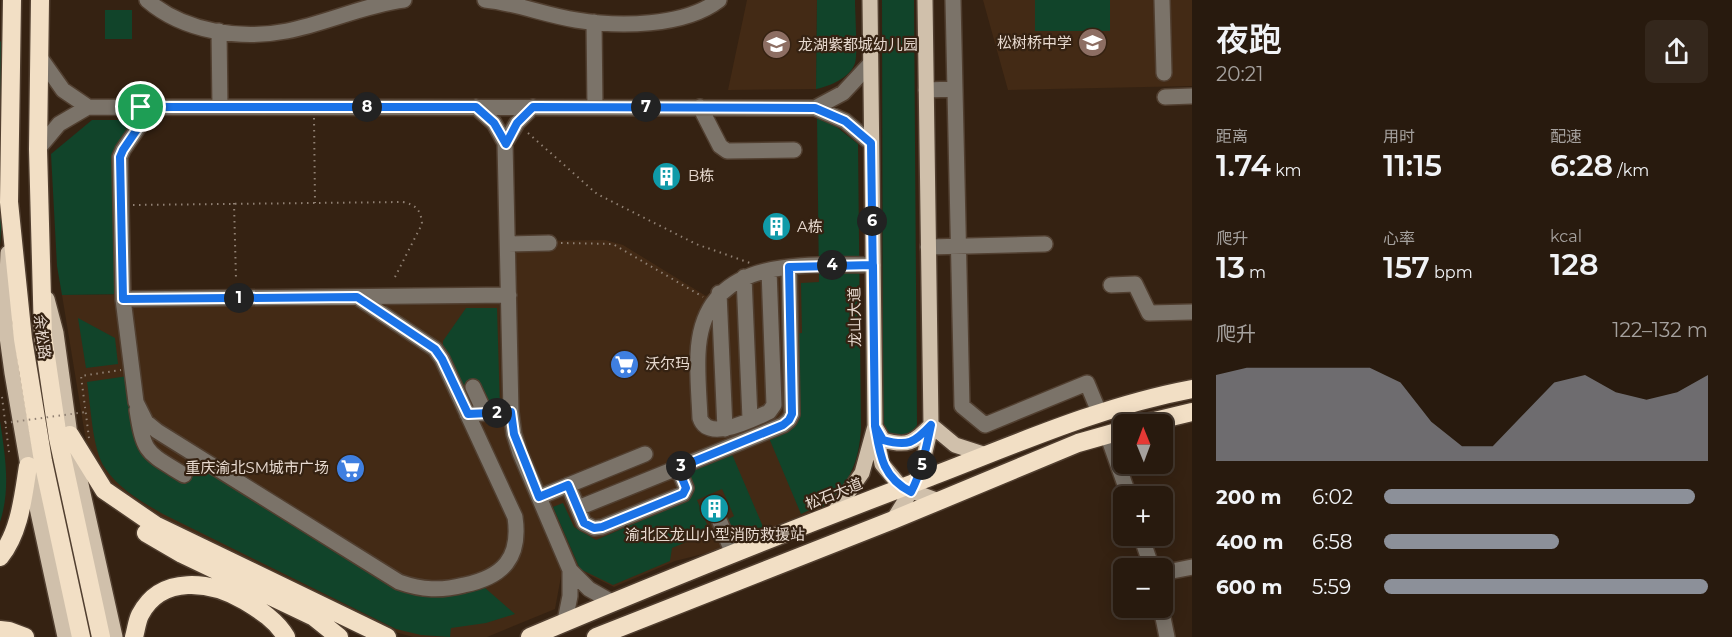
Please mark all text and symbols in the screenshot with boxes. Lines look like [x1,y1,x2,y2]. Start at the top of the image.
text: 夜跑 [1216,19,1282,59]
button: share [1645,20,1708,83]
school or university icon: 松树桥中学 [1077,27,1109,59]
school or university icon: 龙湖紫都城幼儿园 [761,29,793,61]
place label: 松树桥中学 [997,33,1072,52]
place label: 龙湖紫都城幼儿园 [798,35,918,54]
text: 20:21 [1216,62,1263,86]
pin [115,81,166,132]
icon: arrive [124,90,157,123]
pin: 8 [352,92,382,122]
pin: 7 [631,92,661,122]
text: 8 [362,97,372,116]
text: 7 [641,97,651,116]
text: 距离 [1216,127,1248,146]
text: 用时 [1383,127,1415,146]
text: 配速 [1550,127,1582,146]
text: 1.74 [1216,147,1271,184]
text: 11:15 [1383,147,1442,184]
text: 6:28 [1550,147,1613,184]
building icon: B栋 [651,160,683,192]
text: km [1271,161,1302,180]
text: /km [1613,161,1649,180]
place label: B栋 [688,166,714,185]
pin: 6 [857,206,887,236]
building icon: A栋 [760,211,792,243]
text: 6 [867,211,877,230]
place label: A栋 [797,217,823,236]
text: kcal [1550,227,1582,246]
text: 爬升 [1216,229,1248,248]
text: 心率 [1383,229,1415,248]
text: 128 [1550,246,1598,283]
text: 13 [1216,249,1245,286]
text: 157 [1383,249,1430,286]
pin: 4 [817,250,847,280]
text: 4 [826,255,838,274]
text: m [1245,263,1266,282]
text: bpm [1430,263,1473,282]
pin: 1 [224,283,254,313]
street label: 龙山大道 [844,287,865,347]
text: 1 [236,288,242,307]
street label: 余松路 [30,313,55,360]
text: 122–132 m [1612,318,1708,342]
text: 爬升 [1216,322,1256,346]
supermarket icon: 沃尔玛 [608,348,640,380]
place label: 沃尔玛 [645,354,690,373]
pin: 2 [482,398,512,428]
text: 2 [492,403,502,422]
north arrow [1113,414,1173,474]
map controls [1113,414,1173,618]
pin: 5 [907,450,937,480]
pin: 3 [666,451,696,481]
supermarket icon: 重庆渝北SM城市广场 [334,452,366,484]
text: 5 [917,455,927,474]
text: 3 [676,456,686,475]
place label: 重庆渝北SM城市广场 [185,458,329,477]
street label: 松石大道 [802,473,865,514]
text: 200 m [1216,485,1282,509]
text: 6:02 [1312,485,1353,509]
button: + [1113,486,1173,546]
building icon: 渝北区龙山小型消防救援站 [699,492,731,524]
place label: 渝北区龙山小型消防救援站 [625,525,805,544]
text: 400 m [1216,530,1284,554]
text: 6:58 [1312,530,1353,554]
button: − [1113,558,1173,618]
text: 600 m [1216,575,1283,599]
text: 5:59 [1312,575,1351,599]

